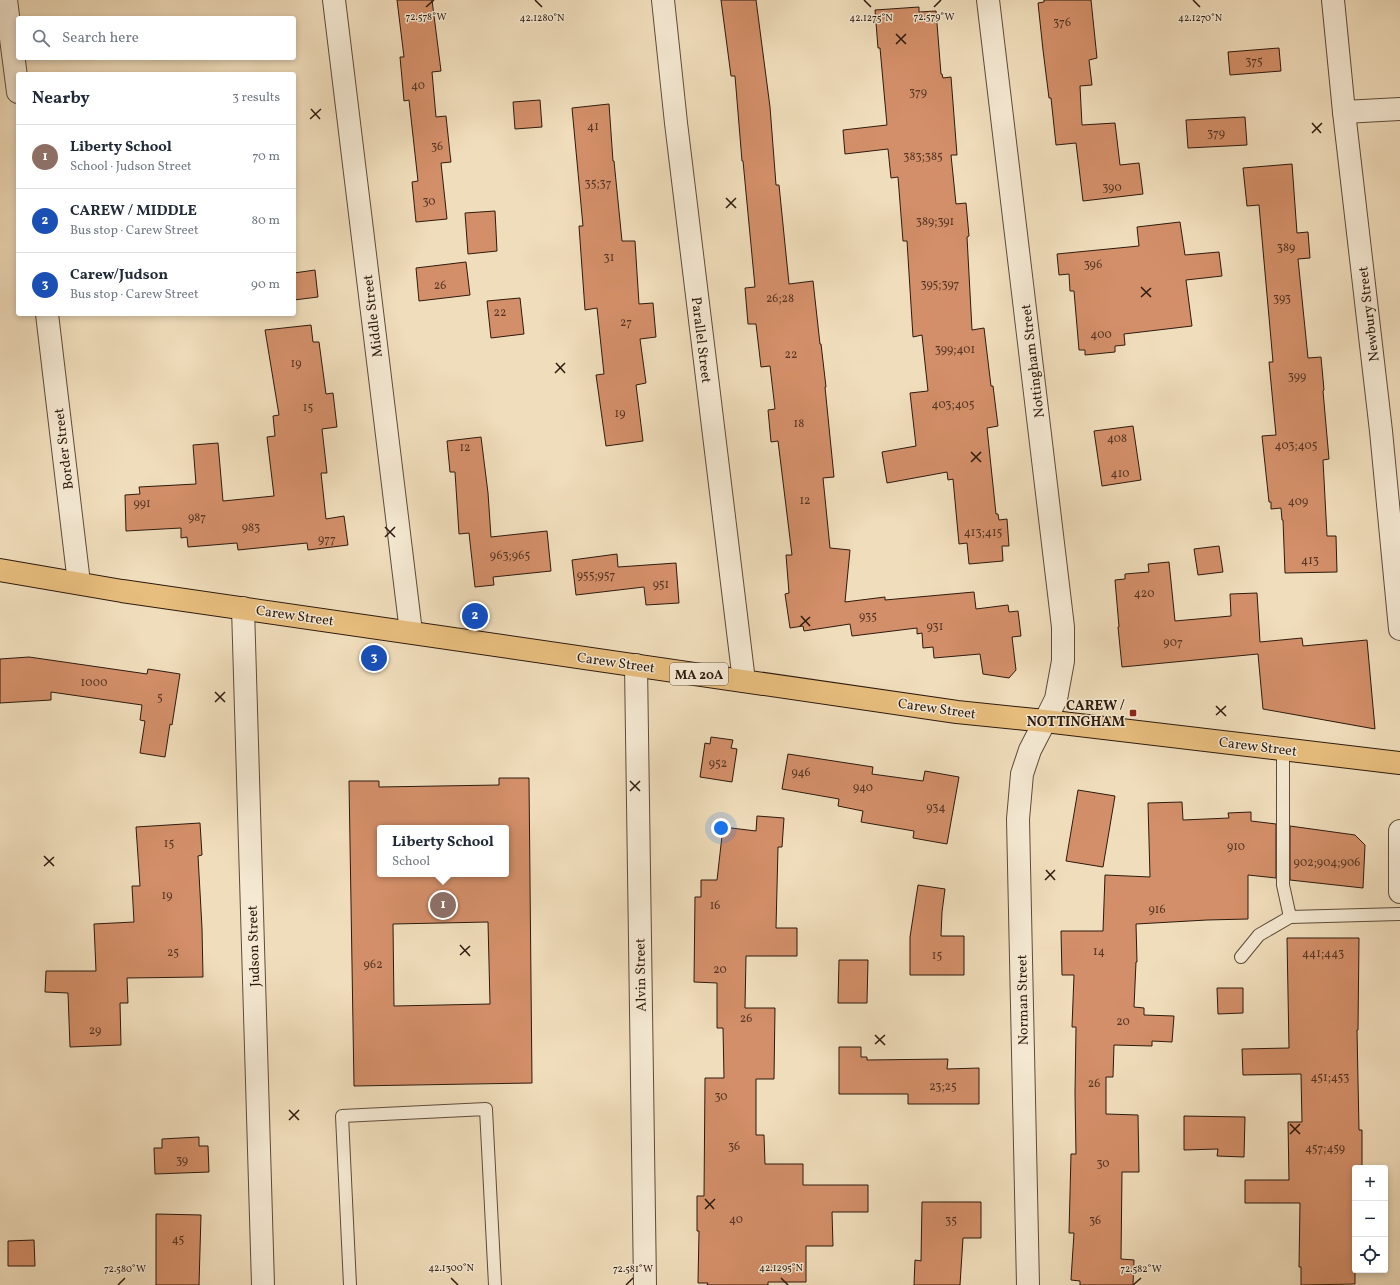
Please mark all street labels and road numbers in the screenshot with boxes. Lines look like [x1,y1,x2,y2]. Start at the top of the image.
street label: Newbury Street [1354,265,1385,363]
street label: Middle Street [359,273,388,358]
street label: Parallel Street [686,296,715,384]
street label: Nottingham Street [1017,303,1050,419]
street label: Border Street [50,407,79,491]
street label: Carew Street [255,602,335,631]
street label: Carew Street [576,649,656,678]
road number: MA 20A [670,663,728,685]
street label: Carew Street [897,695,977,724]
street label: Carew Street [1218,733,1298,762]
street label: Judson Street [244,905,265,987]
street label: Alvin Street [631,938,652,1012]
street label: Norman Street [1013,954,1034,1046]

